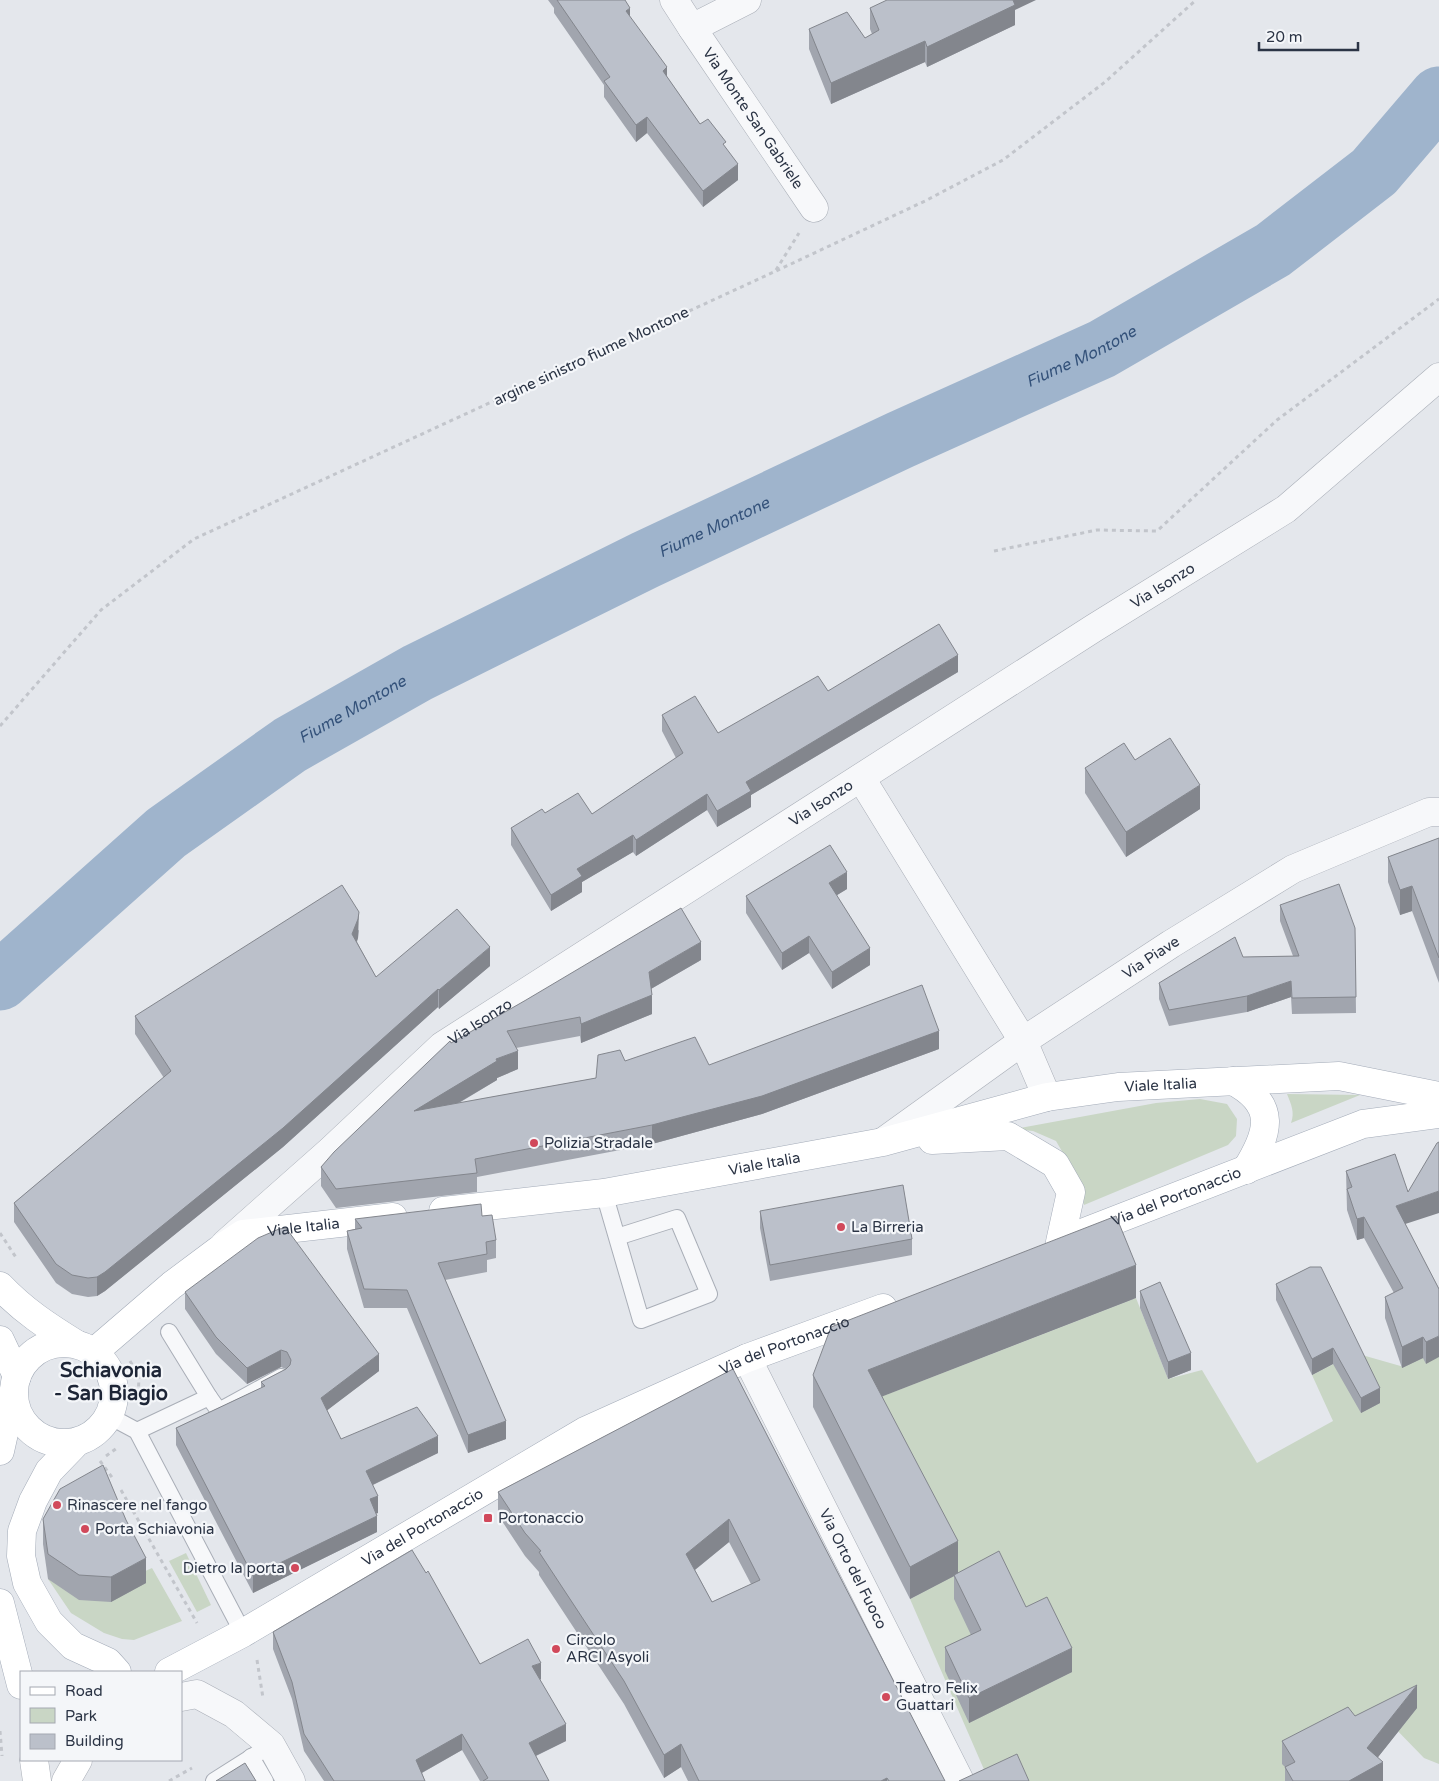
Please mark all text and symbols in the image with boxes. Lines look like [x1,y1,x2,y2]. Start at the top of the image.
scale bar [1259,20,1358,52]
text: 20 m [1266,28,1303,46]
street label: Via Monte San Gabriele [699,44,807,192]
street label: argine sinistro fiume Montone [490,303,692,409]
water label: Fiume Montone [1023,321,1141,392]
water label: Fiume Montone [655,493,773,562]
street label: Via Isonzo [1127,559,1198,612]
water label: Fiume Montone [295,671,410,748]
street label: Via Isonzo [786,776,856,830]
street label: Via Piave [1119,932,1183,983]
street label: Via Isonzo [445,994,515,1049]
street label: Viale Italia [1124,1074,1197,1096]
place label: Polizia Stradale [544,1134,653,1152]
marker: Polizia Stradale [528,1137,540,1149]
street label: Viale Italia [727,1148,802,1179]
street label: Via del Portonaccio [1109,1163,1244,1230]
street label: Viale Italia [266,1214,341,1240]
place label: La Birreria [851,1218,924,1236]
marker: La Birreria [835,1221,847,1233]
street label: Via del Portonaccio [716,1312,852,1378]
district label: Schiavonia - San Biagio [54,1359,168,1406]
street label: Via del Portonaccio [358,1484,486,1570]
place label: Rinascere nel fango [67,1496,207,1514]
marker: Rinascere nel fango [51,1499,63,1511]
street label: Via Orto del Fuoco [815,1506,891,1632]
place label: Portonaccio [498,1509,584,1527]
marker: Portonaccio [482,1512,494,1524]
place label: Porta Schiavonia [95,1520,214,1538]
marker: Porta Schiavonia [79,1523,91,1535]
place label: Dietro la porta [183,1559,285,1577]
marker: Dietro la porta [289,1562,301,1574]
place label: Circolo ARCI Asyoli [566,1631,649,1666]
marker: Circolo ARCI Asyoli [550,1643,562,1655]
legend [20,1671,182,1761]
place label: Teatro Felix Guattari [896,1679,978,1714]
text: Road [65,1682,103,1700]
marker: Teatro Felix Guattari [880,1691,892,1703]
text: Park [65,1707,97,1725]
text: Building [65,1732,124,1750]

